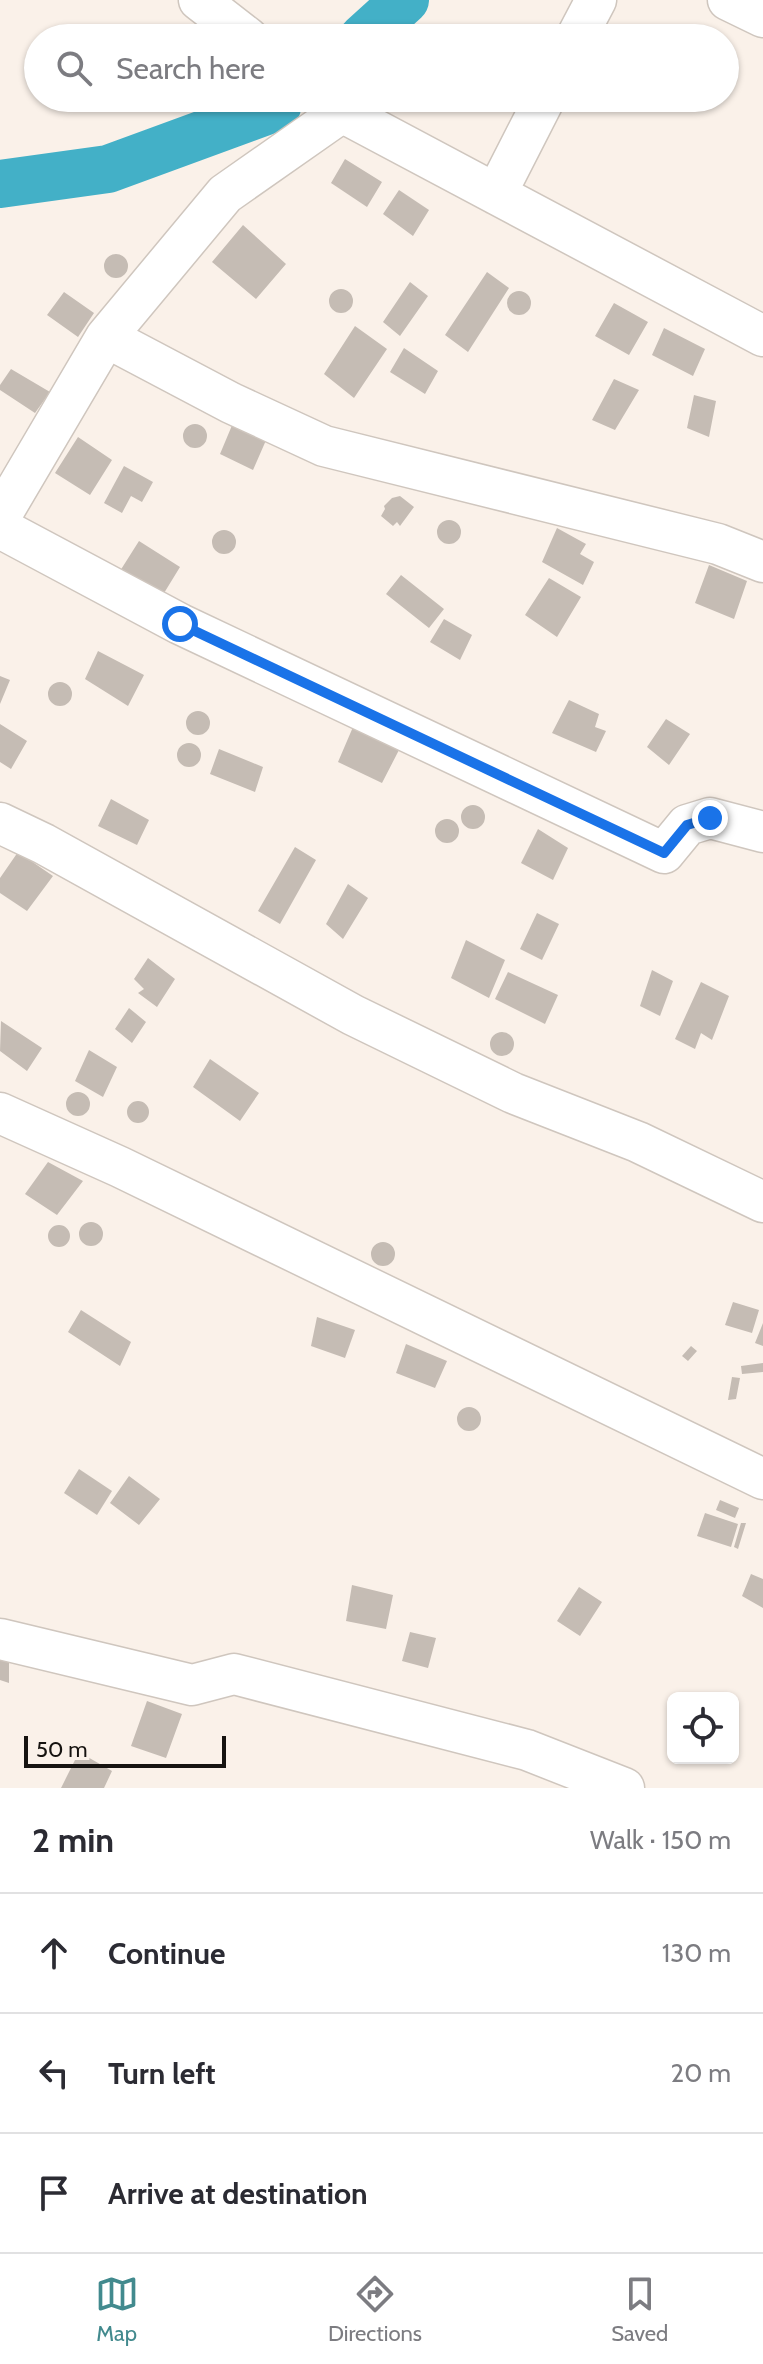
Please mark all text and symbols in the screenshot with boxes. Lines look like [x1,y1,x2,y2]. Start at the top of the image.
search box [24,24,739,112]
icon: search [52,46,96,90]
text: Search here [116,50,265,87]
route start [162,606,198,642]
route end [692,800,728,836]
map controls [667,1692,739,1764]
button: locate [667,1692,739,1764]
scale bar [24,1732,226,1768]
text: 50 m [36,1736,88,1763]
text: 2 min [32,1819,114,1861]
text: Walk · 150 m [590,1824,731,1856]
icon: ahead [32,1931,76,1975]
text: Continue [108,1935,225,1972]
text: 130 m [662,1937,731,1969]
icon: left [32,2051,76,2095]
text: Turn left [108,2055,216,2092]
text: 20 m [671,2057,731,2089]
icon: arrive [32,2171,76,2215]
text: Arrive at destination [108,2175,368,2212]
tab: Map [95,2272,139,2347]
tab: Directions [328,2272,422,2347]
tab: Saved [611,2272,668,2347]

